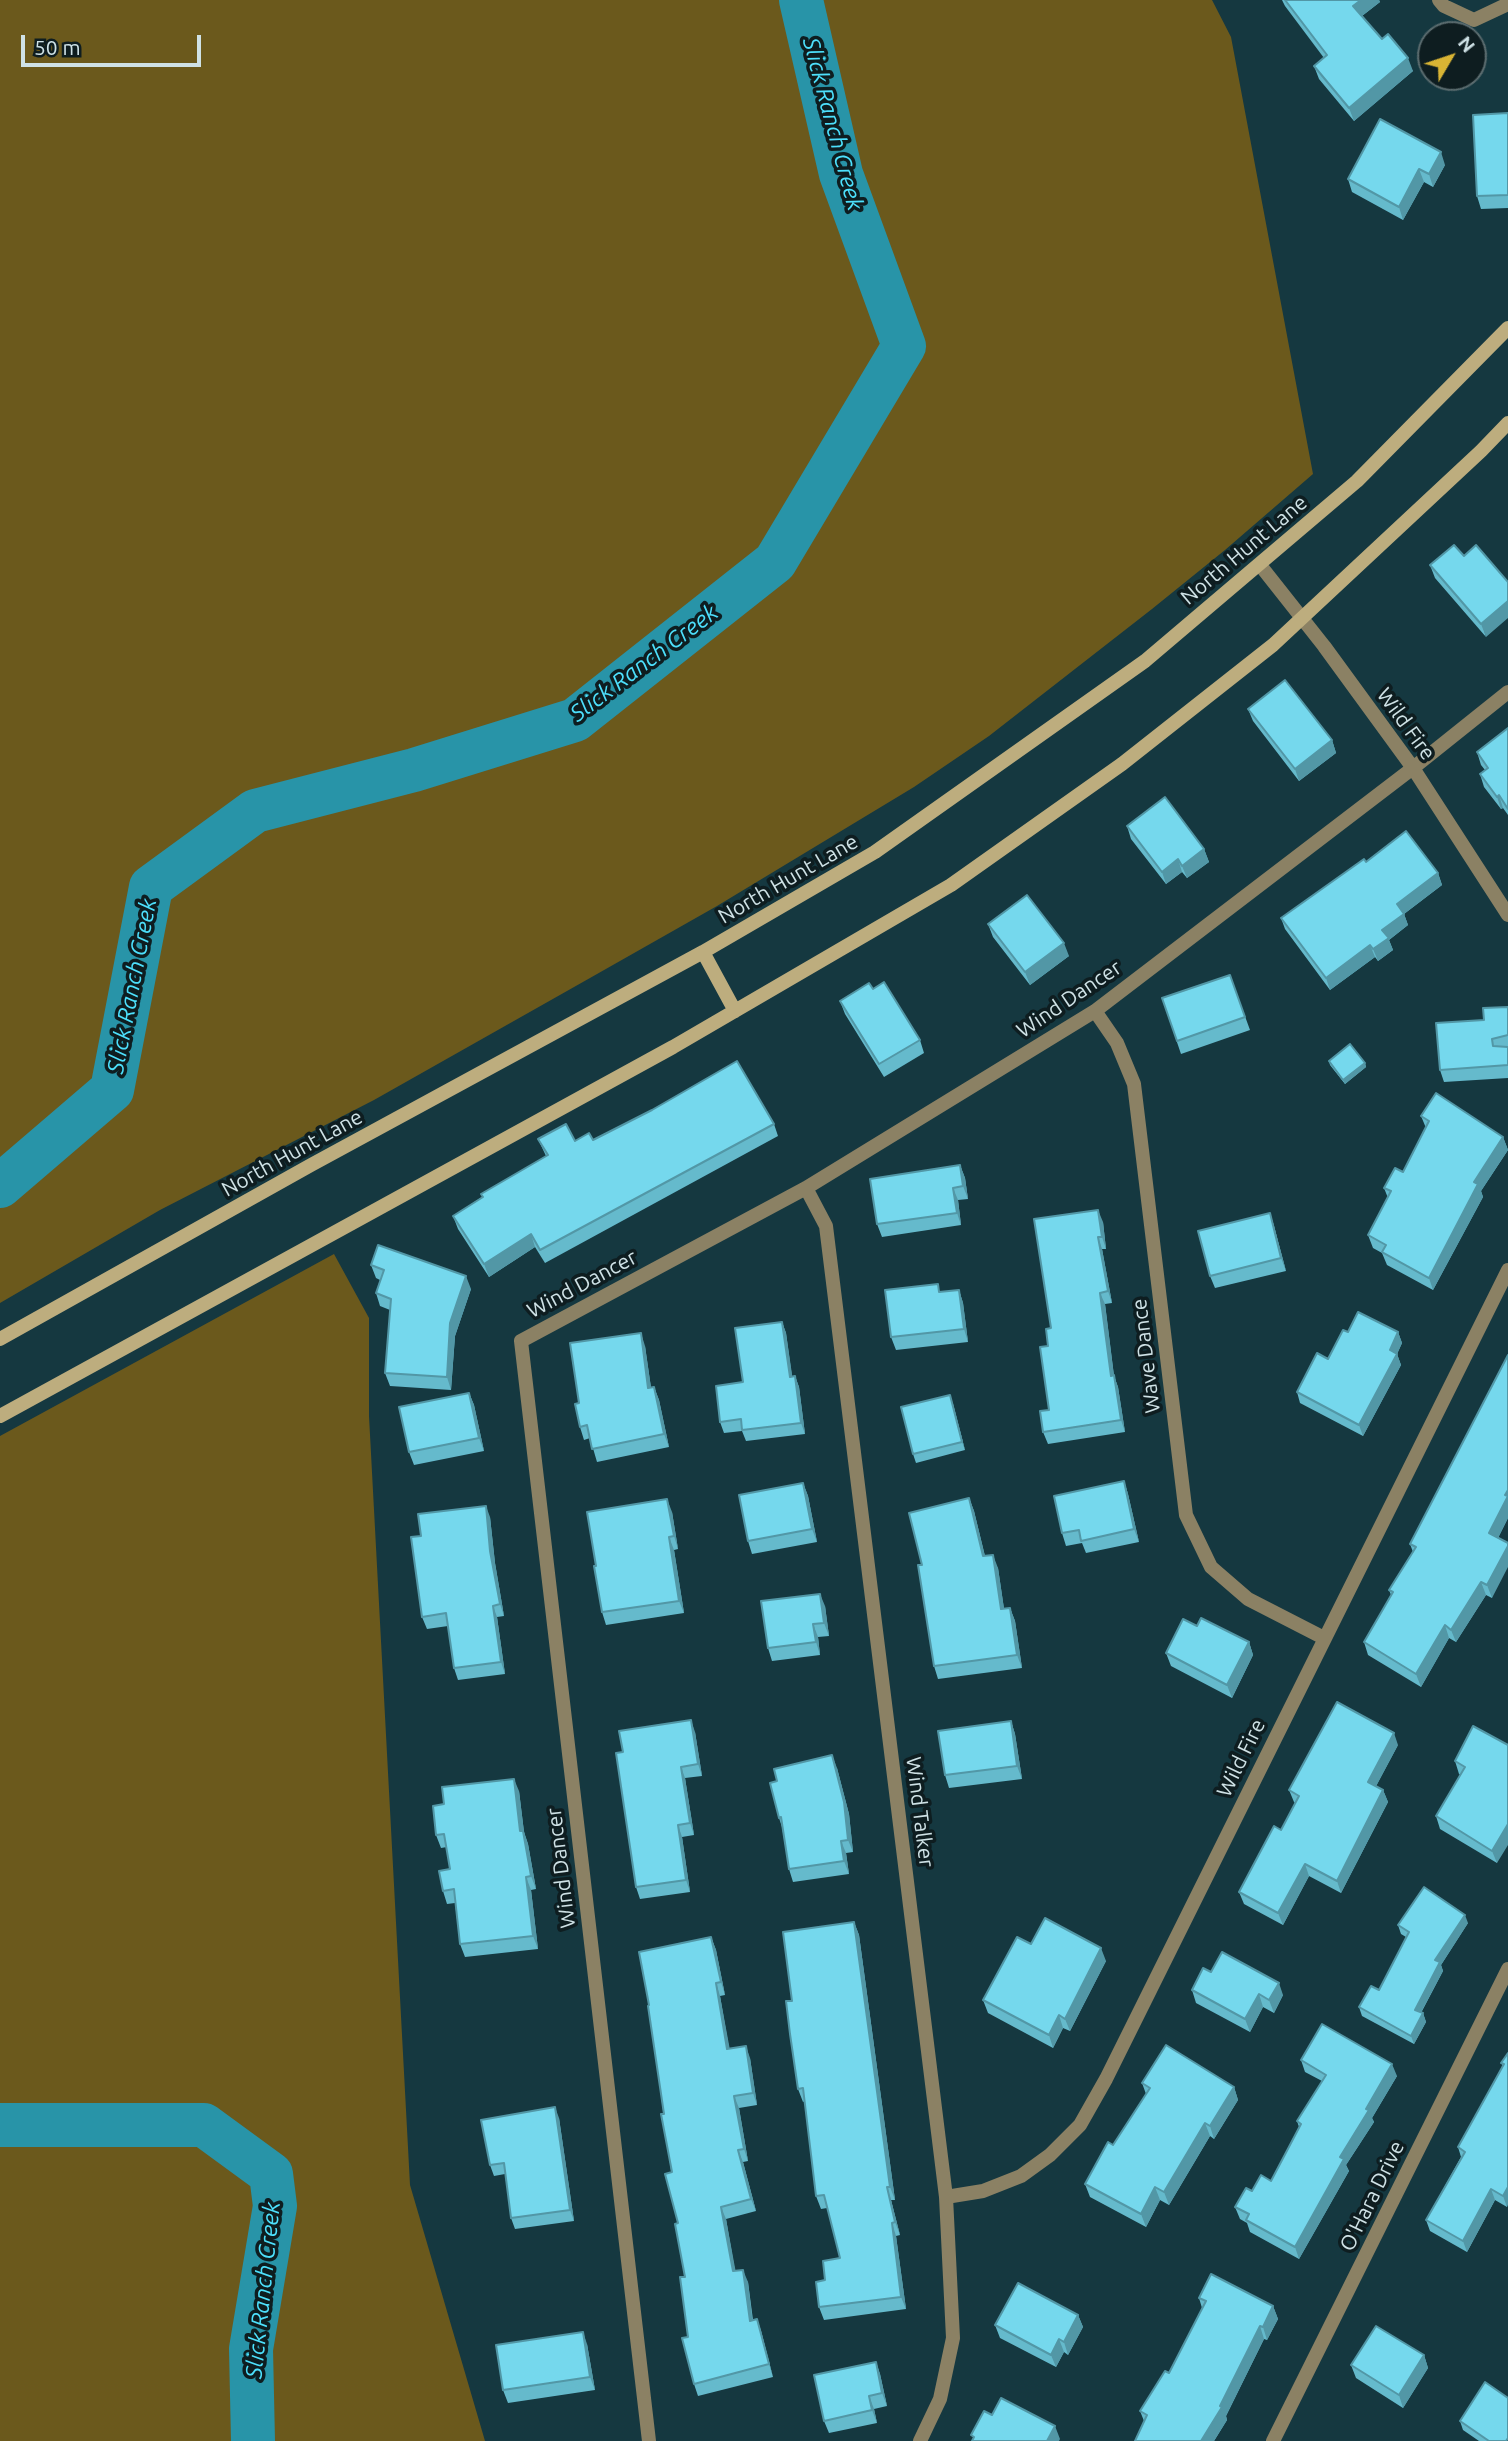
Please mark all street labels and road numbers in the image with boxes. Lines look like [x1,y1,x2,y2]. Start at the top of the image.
street label: North Hunt Lane [1176,490,1312,610]
street label: Wild Fire [1371,683,1441,765]
street label: North Hunt Lane [714,829,862,929]
street label: Wind Dancer [1012,955,1126,1043]
street label: North Hunt Lane [217,1104,367,1202]
street label: Wind Dancer [523,1244,641,1324]
street label: Wave Dance [1126,1297,1166,1415]
street label: Wild Fire [1211,1715,1271,1801]
street label: Wind Talker [901,1755,939,1869]
street label: Wind Dancer [541,1806,581,1930]
street label: O'Hara Drive [1334,2137,1410,2255]

